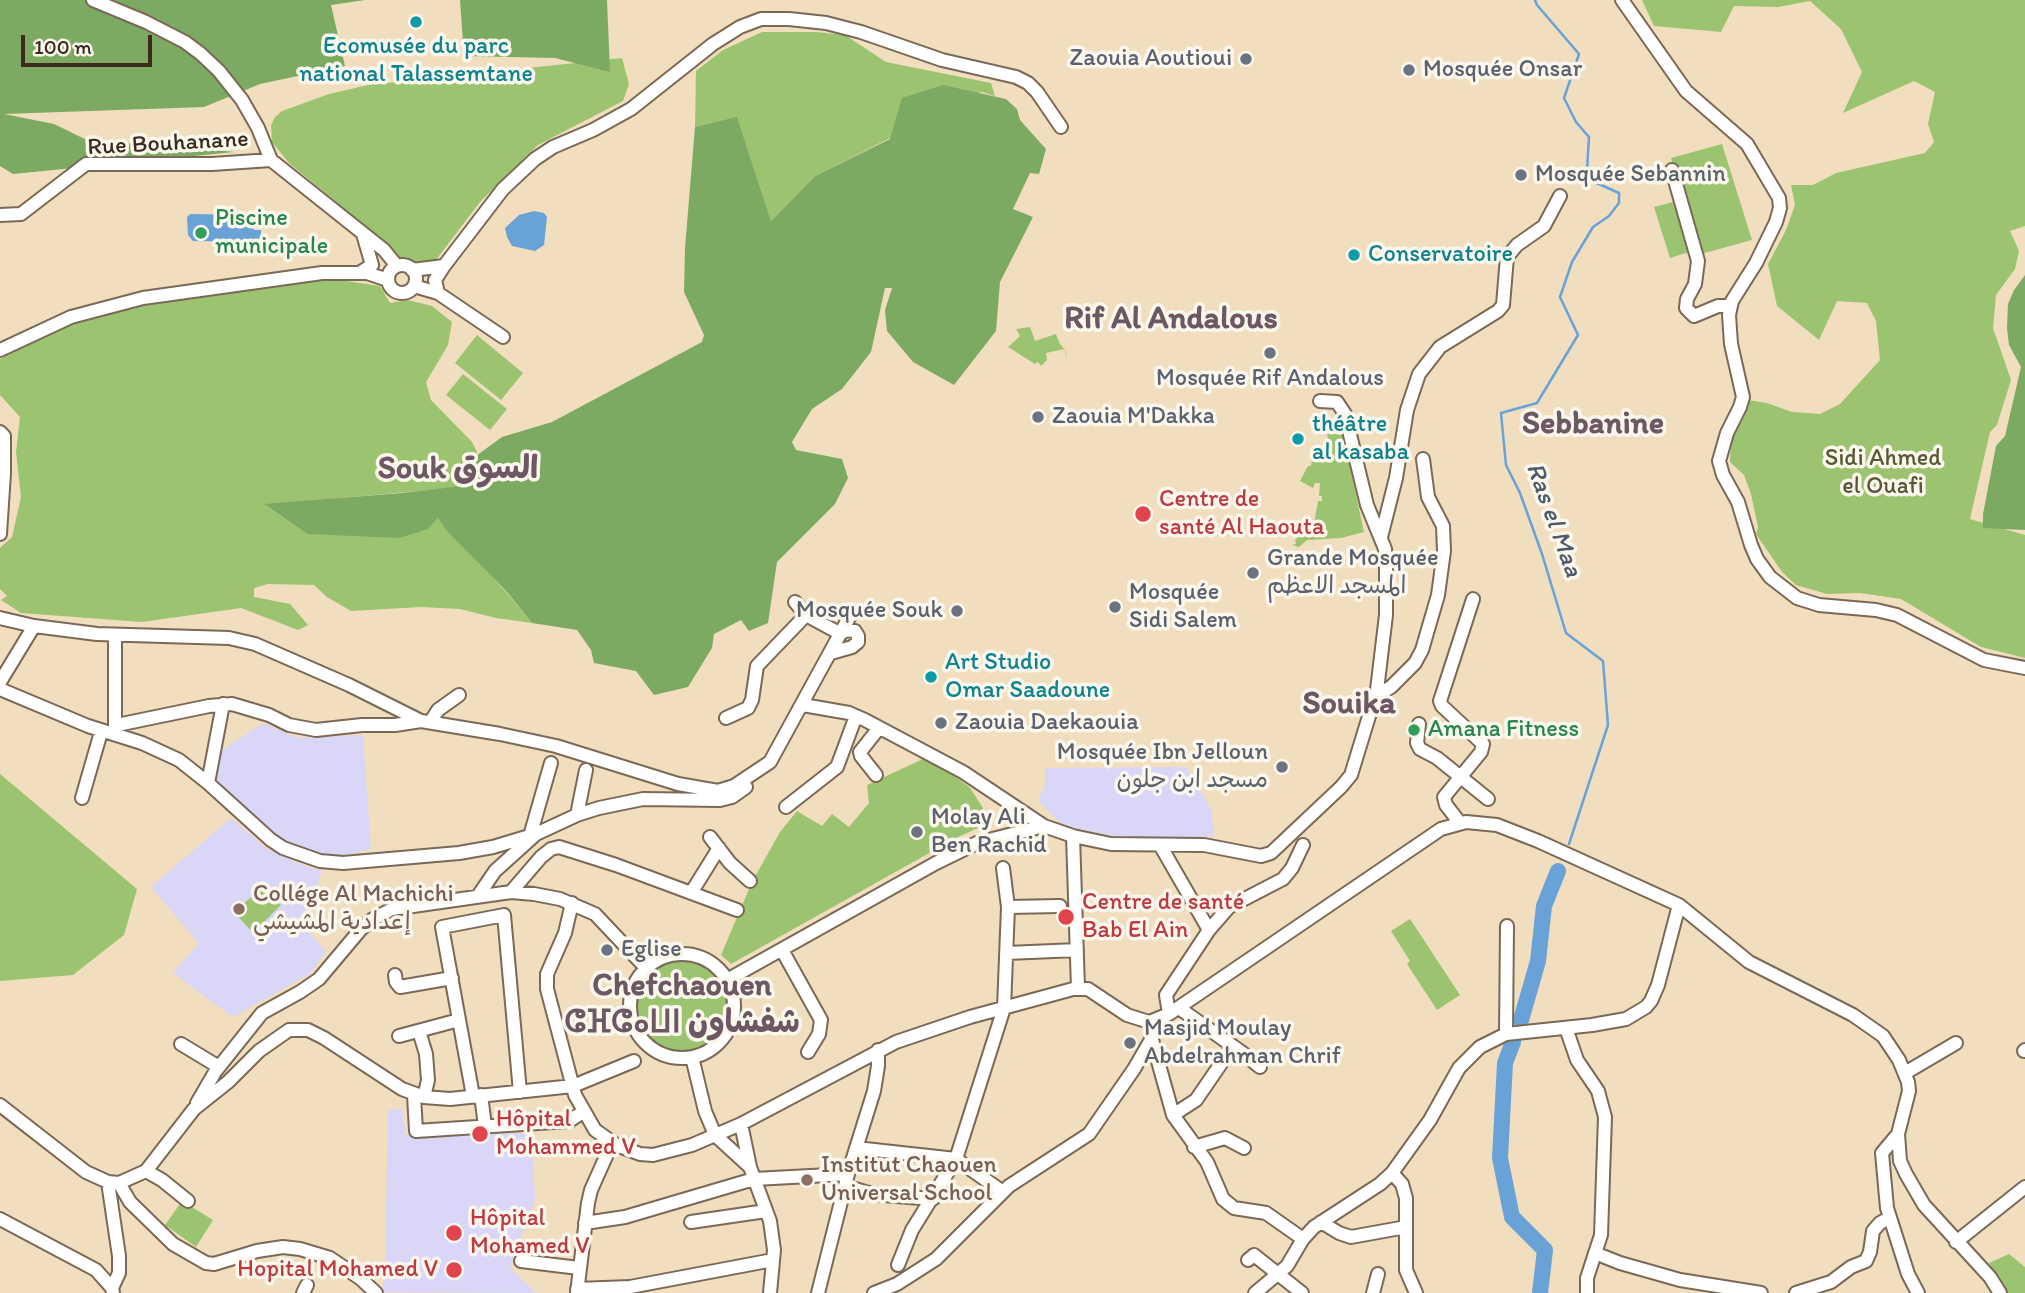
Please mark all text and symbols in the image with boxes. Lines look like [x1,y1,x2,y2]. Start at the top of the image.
marker: Ecomusée du parc national Talassemtane [408,14,424,30]
scale bar [24,21,156,65]
place label: Ecomusée du parc national Talassemtane [299,33,533,89]
text: 100 m [34,34,92,59]
place label: Zaouia Aoutioui [1070,45,1232,73]
marker: Zaouia Aoutioui [1238,51,1254,67]
place label: Mosquée Onsar [1423,56,1582,84]
marker: Mosquée Onsar [1401,62,1417,78]
street label: Rue Bouhanane [87,125,249,163]
place label: Mosquée Sebannin [1535,161,1726,189]
marker: Mosquée Sebannin [1513,167,1529,183]
place label: Piscine municipale [215,205,328,261]
marker: Piscine municipale [193,225,209,241]
place label: Conservatoire [1368,241,1513,269]
marker: Conservatoire [1346,247,1362,263]
district label: Rif Al Andalous [1064,301,1278,339]
marker: Mosquée Rif Andalous [1262,345,1278,361]
place label: Mosquée Rif Andalous [1156,365,1384,393]
place label: Zaouia M'Dakka [1052,403,1215,431]
district label: Sebbanine [1522,406,1664,444]
marker: Zaouia M'Dakka [1030,409,1046,425]
place label: théâtre al kasaba [1312,411,1409,467]
marker: théâtre al kasaba [1290,431,1306,447]
park label: Sidi Ahmed el Ouafi [1825,445,1941,501]
district label: Souk السوق [378,451,538,489]
water label: Ras el Maa [1518,459,1588,581]
place label: Centre de santé Al Haouta [1159,486,1325,542]
marker: Centre de santé Al Haouta [1133,504,1153,524]
place label: Grande Mosquée المسجد الاعظم [1267,545,1438,601]
marker: Grande Mosquée المسجد الاعظم [1245,565,1261,581]
place label: Mosquée Sidi Salem [1129,579,1237,635]
place label: Mosquée Souk [796,597,943,625]
marker: Mosquée Sidi Salem [1107,599,1123,615]
marker: Mosquée Souk [949,603,965,619]
place label: Art Studio Omar Saadoune [945,649,1110,705]
marker: Art Studio Omar Saadoune [923,669,939,685]
district label: Souika [1302,686,1396,724]
place label: Zaouia Daekaouia [955,709,1139,737]
marker: Zaouia Daekaouia [933,715,949,731]
place label: Amana Fitness [1428,716,1579,744]
marker: Amana Fitness [1406,722,1422,738]
place label: Mosquée Ibn Jelloun مسجد ابن جلون [1057,739,1268,795]
marker: Mosquée Ibn Jelloun مسجد ابن جلون [1274,759,1290,775]
place label: Molay Ali Ben Rachid [931,804,1047,860]
marker: Molay Ali Ben Rachid [909,824,925,840]
place label: Collége Al Machichi إعدادية المشيشي [253,881,454,937]
place label: Centre de santé Bab El Ain [1082,889,1244,945]
marker: Collége Al Machichi إعدادية المشيشي [231,901,247,917]
marker: Centre de santé Bab El Ain [1056,907,1076,927]
place label: Eglise [621,936,682,964]
marker: Eglise [599,942,615,958]
district label: Chefchaouen ⵛⴼⵛⴰⵡⵏ شفشاون [564,968,800,1043]
place label: Masjid Moulay Abdelrahman Chrif [1144,1015,1341,1071]
marker: Masjid Moulay Abdelrahman Chrif [1122,1035,1138,1051]
place label: Hôpital Mohammed V [496,1106,636,1162]
marker: Hôpital Mohammed V [470,1124,490,1144]
place label: Institut Chaouen Universal School [821,1152,996,1208]
marker: Institut Chaouen Universal School [799,1172,815,1188]
place label: Hôpital Mohamed V [470,1205,589,1261]
marker: Hôpital Mohamed V [444,1223,464,1243]
place label: Hopital Mohamed V [237,1256,438,1284]
marker: Hopital Mohamed V [444,1260,464,1280]

